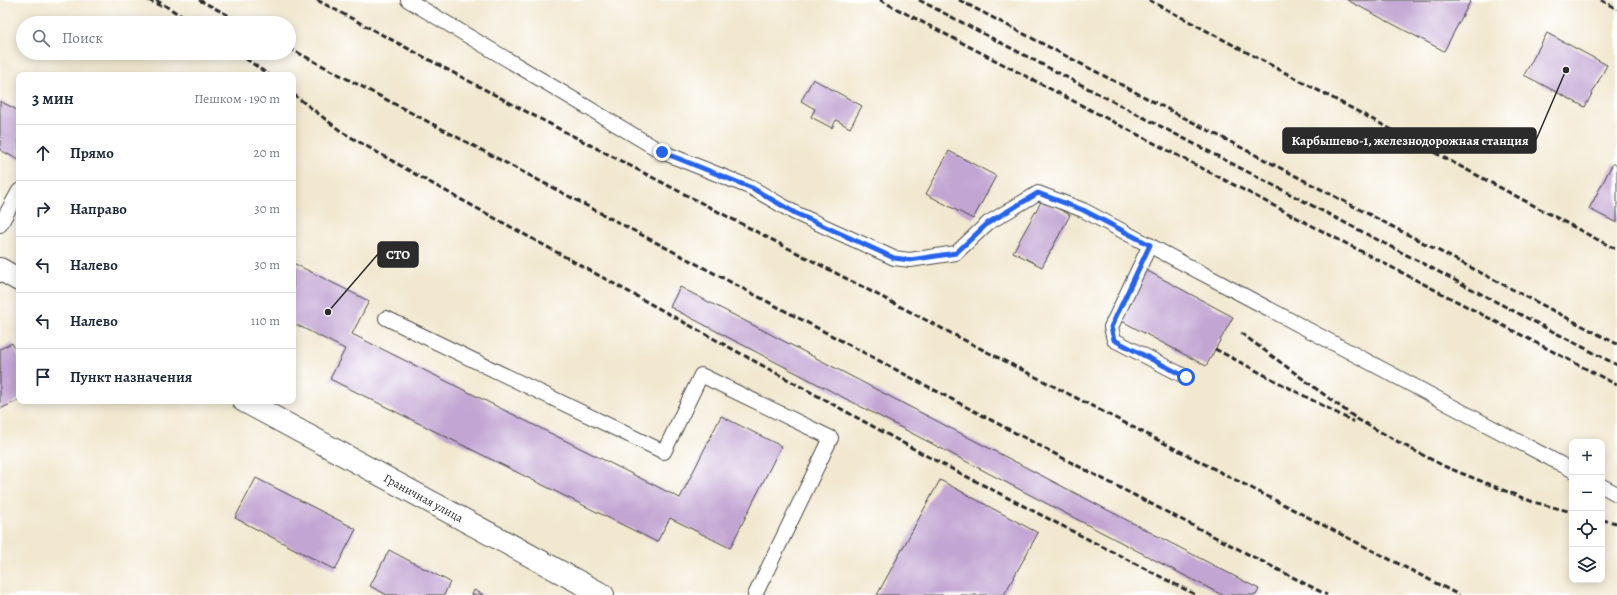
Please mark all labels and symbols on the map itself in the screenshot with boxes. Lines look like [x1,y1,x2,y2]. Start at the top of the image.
callout: Карбышево-1, железнодорожная станция [1283,128,1536,153]
text: Карбышево-1, железнодорожная станция [1291,132,1529,149]
route end [653,143,671,161]
callout: СТО [378,242,418,267]
text: СТО [386,246,410,263]
route start [1177,368,1195,386]
street label: Граничная улица [381,470,467,526]

